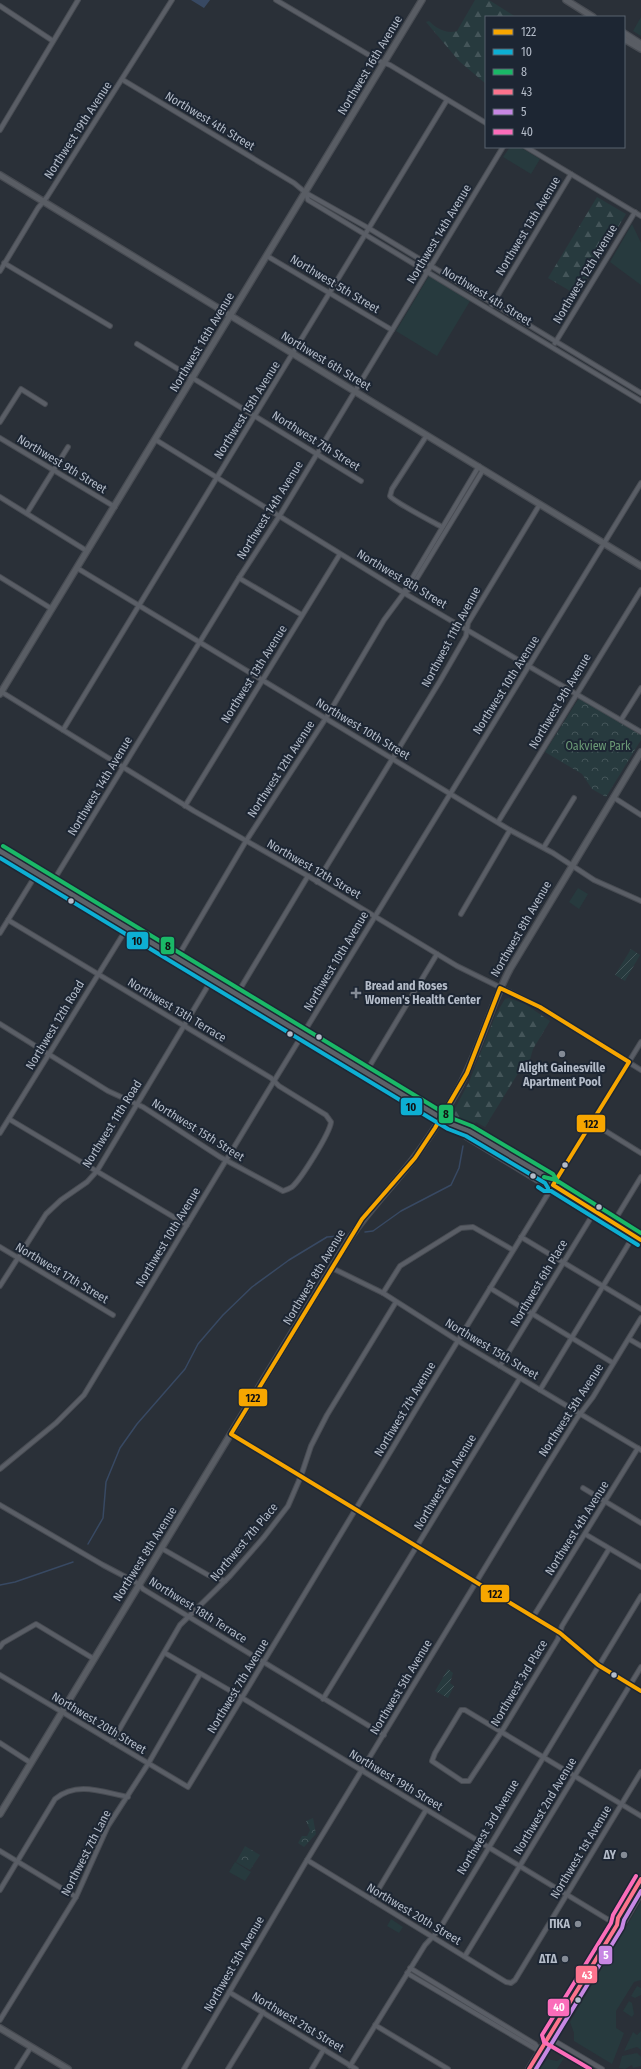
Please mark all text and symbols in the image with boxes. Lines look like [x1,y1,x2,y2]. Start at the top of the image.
street label: Northwest 16th Avenue [335,13,405,117]
legend [485,16,625,148]
text: 122 [521,25,536,39]
text: 10 [521,45,532,59]
text: 8 [521,65,527,79]
street label: Northwest 19th Avenue [41,79,115,181]
text: 43 [521,85,532,99]
street label: Northwest 4th Street [163,89,257,153]
text: 5 [521,105,527,119]
text: 40 [521,125,533,139]
street label: Northwest 13th Avenue [493,174,563,278]
street label: Northwest 14th Avenue [404,182,474,286]
street label: Northwest 12th Avenue [550,222,620,326]
street label: Northwest 5th Street [288,252,382,316]
street label: Northwest 4th Street [440,264,534,328]
street label: Northwest 16th Avenue [167,290,237,394]
street label: Northwest 6th Street [279,329,373,393]
street label: Northwest 15th Avenue [211,358,283,462]
street label: Northwest 7th Street [269,408,363,474]
street label: Northwest 9th Street [15,432,109,496]
street label: Northwest 14th Avenue [234,458,306,562]
street label: Northwest 8th Street [355,547,449,611]
street label: Northwest 11th Avenue [419,584,484,690]
street label: Northwest 13th Avenue [218,622,290,726]
street label: Northwest 10th Avenue [470,633,542,737]
street label: Northwest 9th Avenue [526,651,594,751]
street label: Northwest 10th Street [313,695,413,763]
street label: Northwest 12th Avenue [244,718,318,820]
street label: Northwest 14th Avenue [65,734,135,838]
park label: Oakview Park [565,739,631,753]
street label: Northwest 12th Street [264,836,364,902]
street label: Northwest 8th Avenue [488,878,554,980]
unlabelled marker [66,896,76,906]
street label: Northwest 10th Avenue [301,909,371,1013]
line badge: 10 [126,931,149,950]
text: 10 [132,935,142,948]
line badge: 8 [160,936,175,955]
text: 8 [165,940,171,953]
street label: Northwest 13th Terrace [125,975,229,1045]
street label: Northwest 12th Road [23,978,87,1072]
place label: Bread and Roses Women's Health Center [365,979,481,1007]
marker: Bread and Roses Women's Health Center [350,987,362,999]
unlabelled marker [285,1029,295,1039]
unlabelled marker [314,1032,324,1042]
marker: Alight Gainesville Apartment Pool [557,1049,567,1059]
place label: Alight Gainesville Apartment Pool [518,1061,605,1089]
street label: Northwest 11th Road [79,1078,145,1170]
street label: Northwest 15th Street [149,1096,247,1164]
line badge: 10 [400,1097,423,1116]
text: 10 [406,1101,416,1114]
line badge: 8 [438,1104,454,1124]
text: 8 [443,1108,449,1121]
line badge: 122 [576,1114,606,1133]
text: 122 [584,1118,598,1131]
unlabelled marker [560,1160,570,1170]
unlabelled marker [528,1171,538,1181]
street label: Northwest 10th Avenue [133,1185,203,1289]
unlabelled marker [594,1202,604,1212]
street label: Northwest 8th Avenue [280,1227,348,1327]
street label: Northwest 6th Place [508,1237,570,1329]
street label: Northwest 17th Street [13,1240,111,1306]
street label: Northwest 15th Street [443,1316,541,1382]
street label: Northwest 7th Avenue [371,1359,439,1459]
street label: Northwest 5th Avenue [536,1361,606,1459]
line badge: 122 [238,1388,268,1407]
text: 122 [246,1392,260,1405]
street label: Northwest 6th Avenue [411,1432,479,1532]
street label: Northwest 4th Avenue [542,1478,612,1578]
street label: Northwest 7th Place [207,1500,281,1584]
street label: Northwest 8th Avenue [110,1504,180,1604]
street label: Northwest 18th Terrace [146,1574,250,1646]
line badge: 122 [480,1584,510,1603]
text: 122 [488,1588,502,1601]
street label: Northwest 7th Avenue [204,1636,272,1736]
street label: Northwest 5th Avenue [367,1637,435,1737]
street label: Northwest 3rd Place [488,1637,550,1729]
unlabelled marker [609,1670,619,1680]
street label: Northwest 20th Street [49,1689,149,1757]
street label: Northwest 19th Street [347,1747,445,1814]
street label: Northwest 2nd Avenue [511,1755,580,1857]
street label: Northwest 3rd Avenue [454,1777,522,1877]
street label: Northwest 1st Avenue [548,1803,614,1901]
street label: Northwest 7th Lane [58,1807,114,1898]
place label: ΔΥ [603,1848,616,1862]
marker: ΔΥ [619,1850,629,1860]
street label: Northwest 20th Street [364,1880,464,1948]
street label: Northwest 5th Avenue [201,1914,267,2014]
place label: ΠΚΑ [549,1917,570,1931]
marker: ΠΚΑ [573,1919,583,1929]
line badge: 5 [598,1945,613,1965]
text: 5 [603,1949,609,1962]
place label: ΔΤΔ [538,1952,557,1966]
marker: ΔΤΔ [560,1954,570,1964]
line badge: 43 [575,1965,598,1984]
text: 43 [582,1969,592,1982]
street label: Northwest 21st Street [249,1989,347,2055]
unlabelled marker [573,1995,583,2005]
line badge: 40 [547,1998,570,2017]
text: 40 [553,2001,565,2014]

